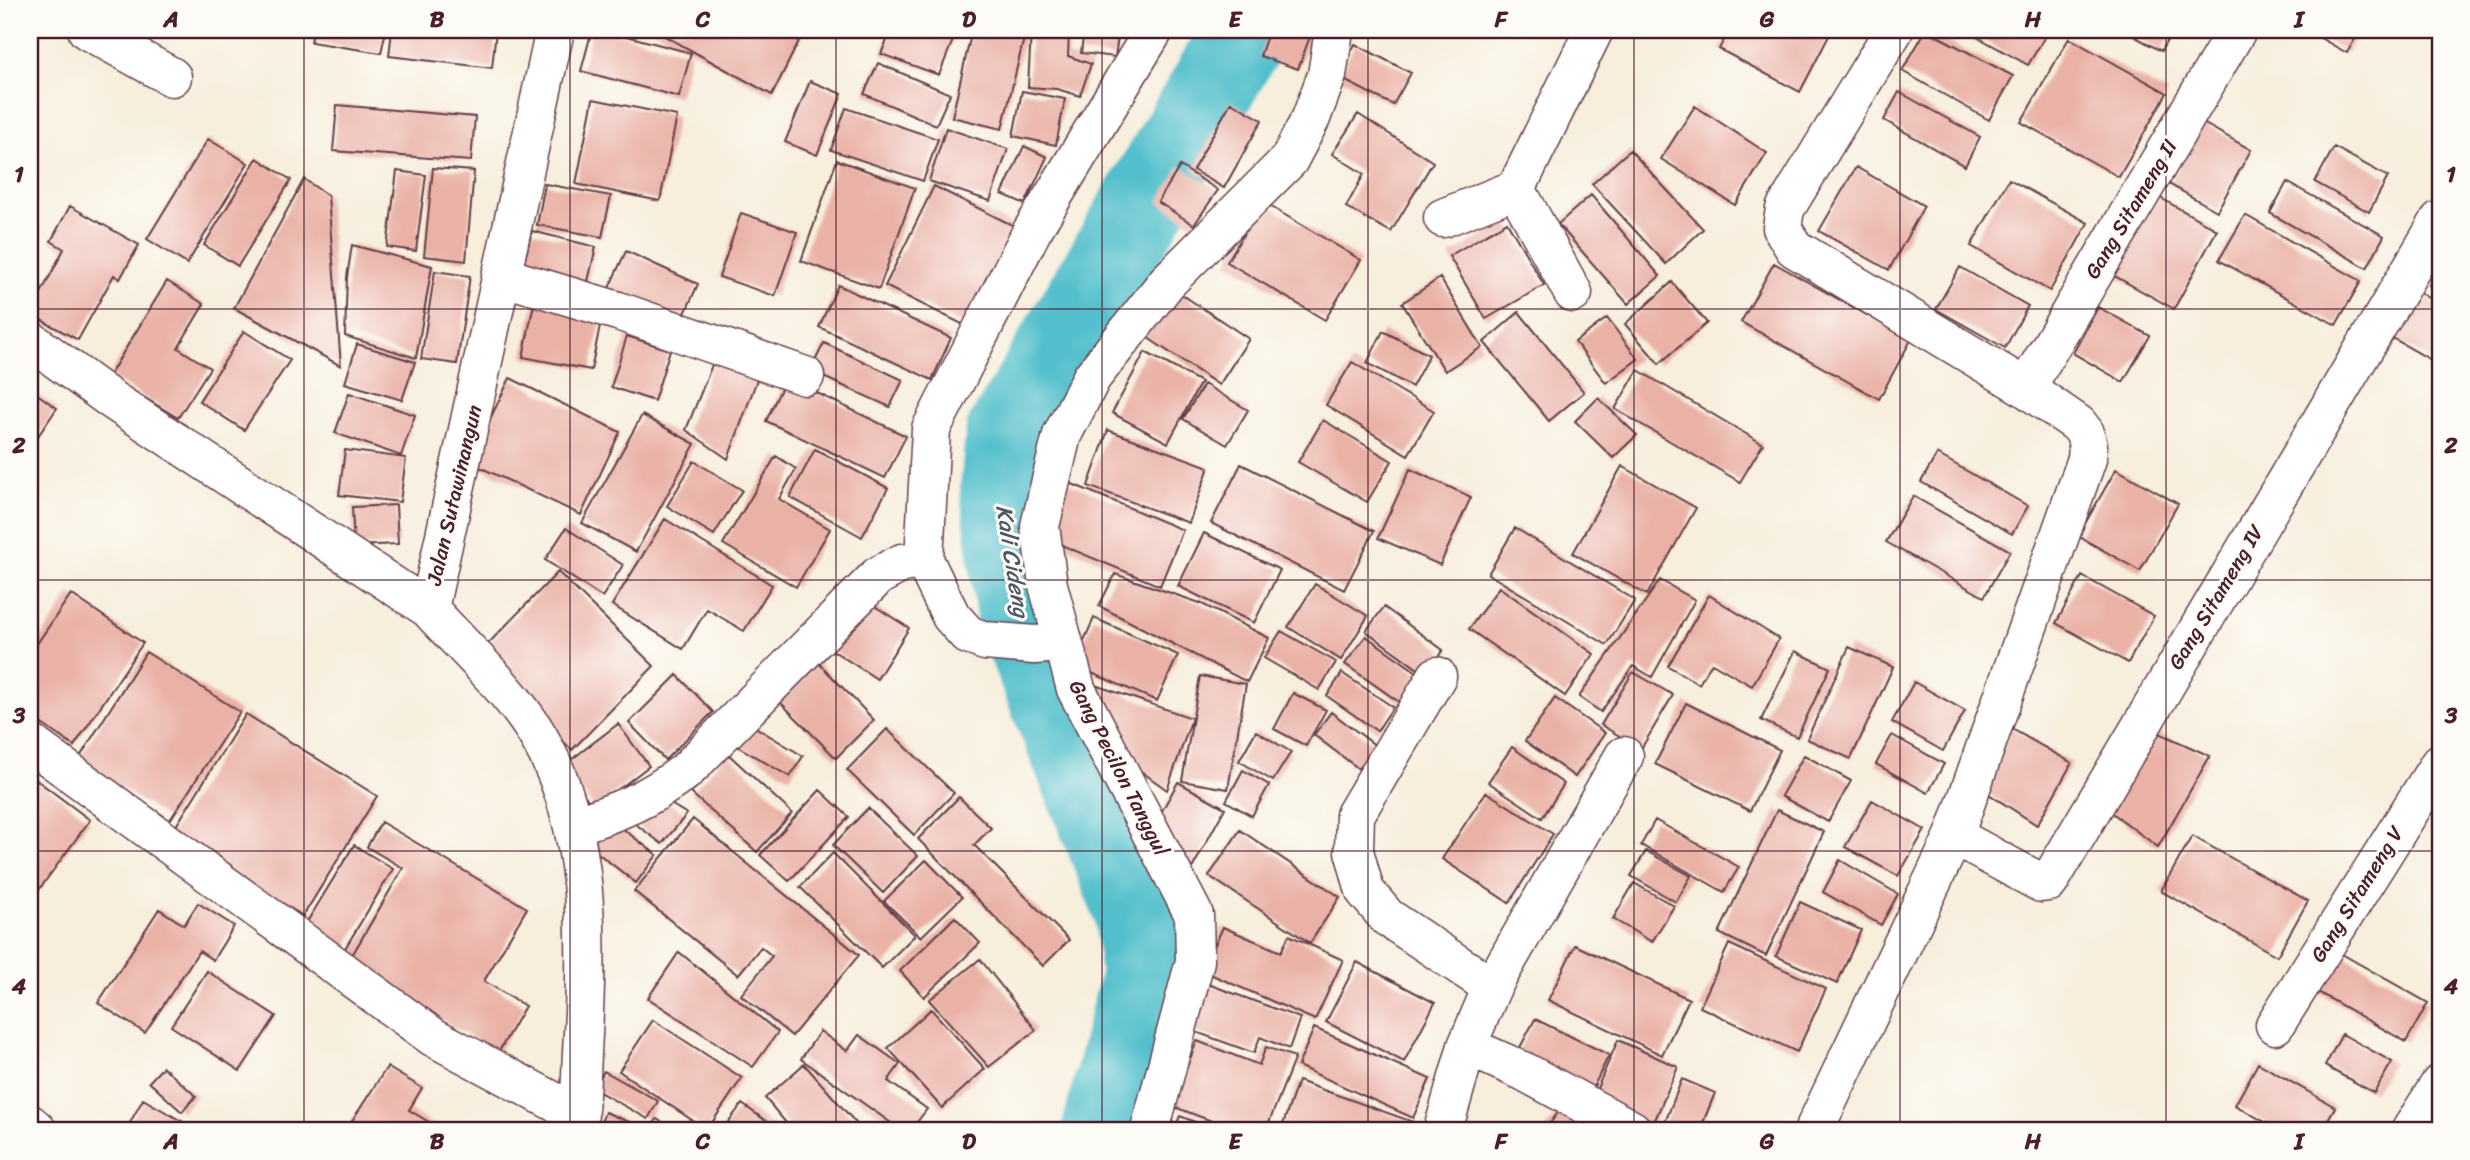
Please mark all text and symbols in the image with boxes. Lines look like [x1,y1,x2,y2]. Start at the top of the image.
text: A [162,0,179,40]
text: B [430,0,445,40]
text: C [695,0,711,40]
text: D [962,0,977,40]
text: E [1229,0,1244,40]
text: F [1494,0,1509,40]
text: G [1759,0,1775,40]
text: H [2024,0,2042,40]
text: I [2293,0,2305,40]
street label: Gang Sitameng II [2074,131,2188,287]
text: 1 [14,154,24,195]
text: 1 [2446,154,2456,195]
street label: Jalan Sutawinangun [415,401,493,590]
text: 2 [11,425,26,466]
text: 2 [2443,425,2458,466]
water label: Kali Cideng [983,502,1042,623]
street label: Gang Sitameng IV [2157,516,2275,677]
street label: Gang Pecilon Tanggul [1058,673,1180,864]
text: 3 [12,695,26,736]
text: 3 [2444,695,2458,736]
street label: Gang Sitameng V [2300,817,2415,970]
text: 4 [11,966,27,1007]
text: 4 [2443,966,2459,1007]
text: A [162,1121,179,1160]
text: B [430,1121,445,1160]
text: C [695,1121,711,1160]
text: D [962,1121,977,1160]
text: E [1229,1121,1244,1160]
text: F [1494,1121,1509,1160]
text: G [1759,1121,1775,1160]
text: H [2024,1121,2042,1160]
text: I [2293,1121,2305,1160]

